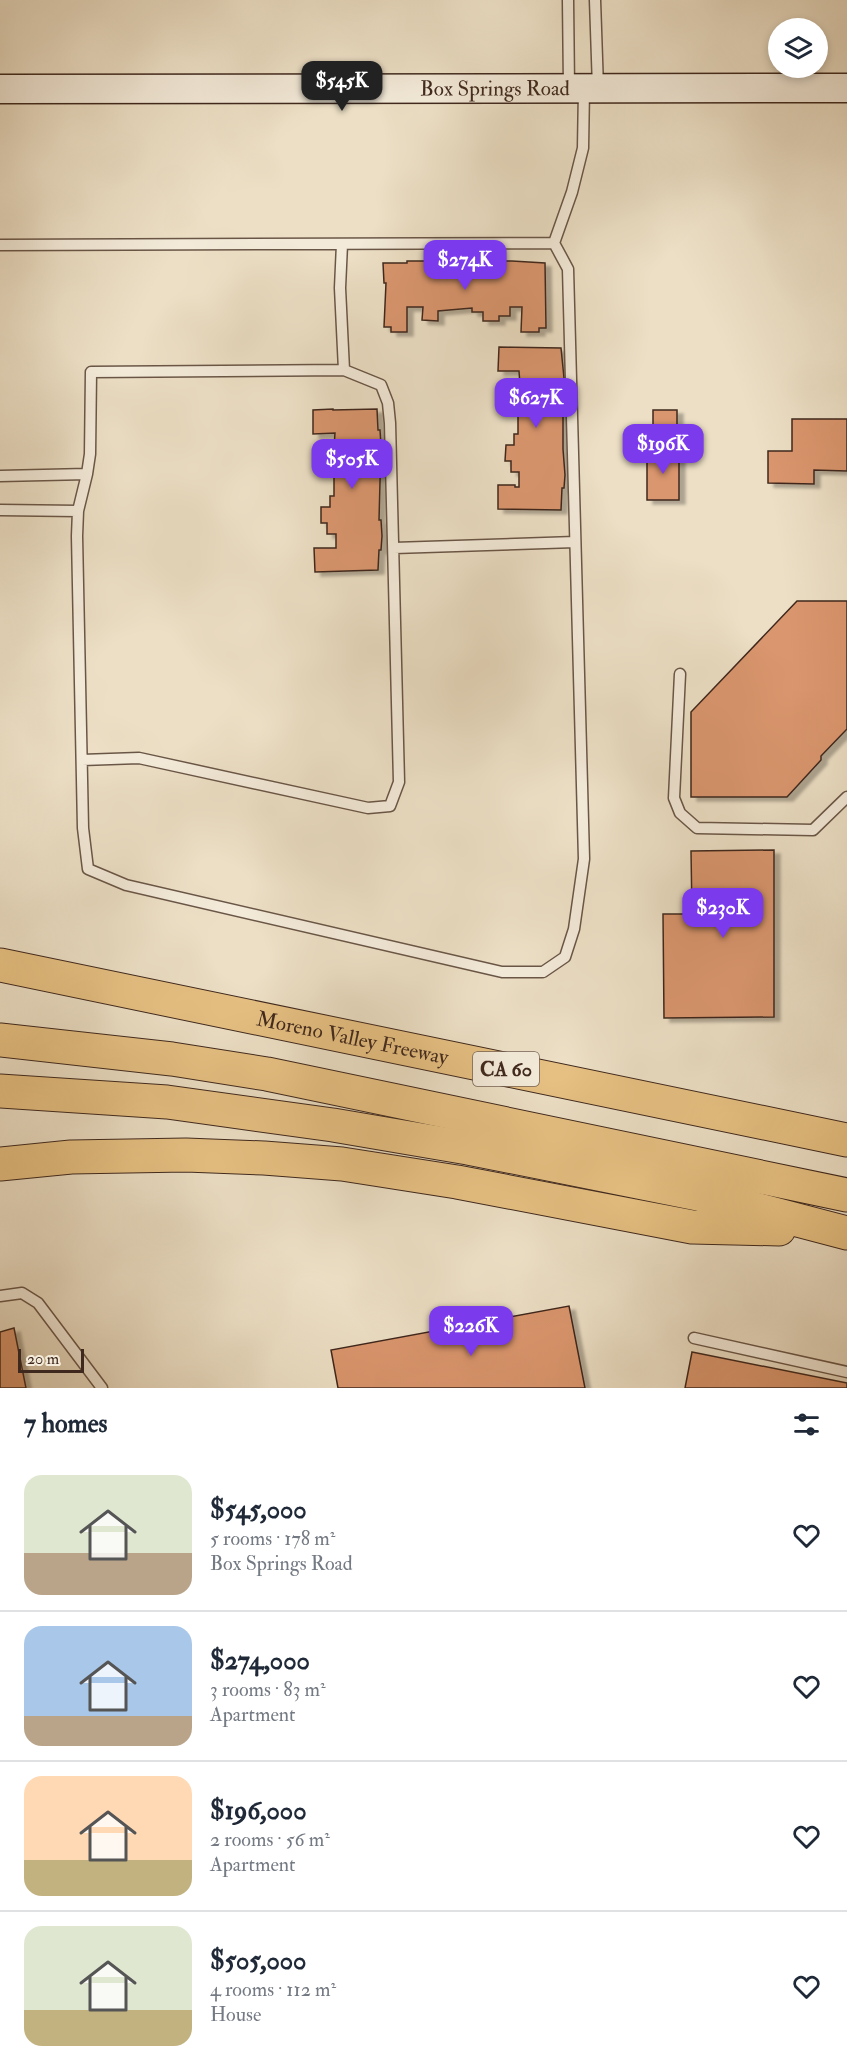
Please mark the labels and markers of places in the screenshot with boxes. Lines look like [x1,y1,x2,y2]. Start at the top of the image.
pin: $545K [300,61,384,112]
pin: $274K [423,240,507,291]
pin: $627K [494,378,578,429]
pin: $196K [621,424,705,475]
pin: $505K [310,439,394,490]
pin: $230K [681,888,765,939]
pin: $226K [429,1306,513,1357]

